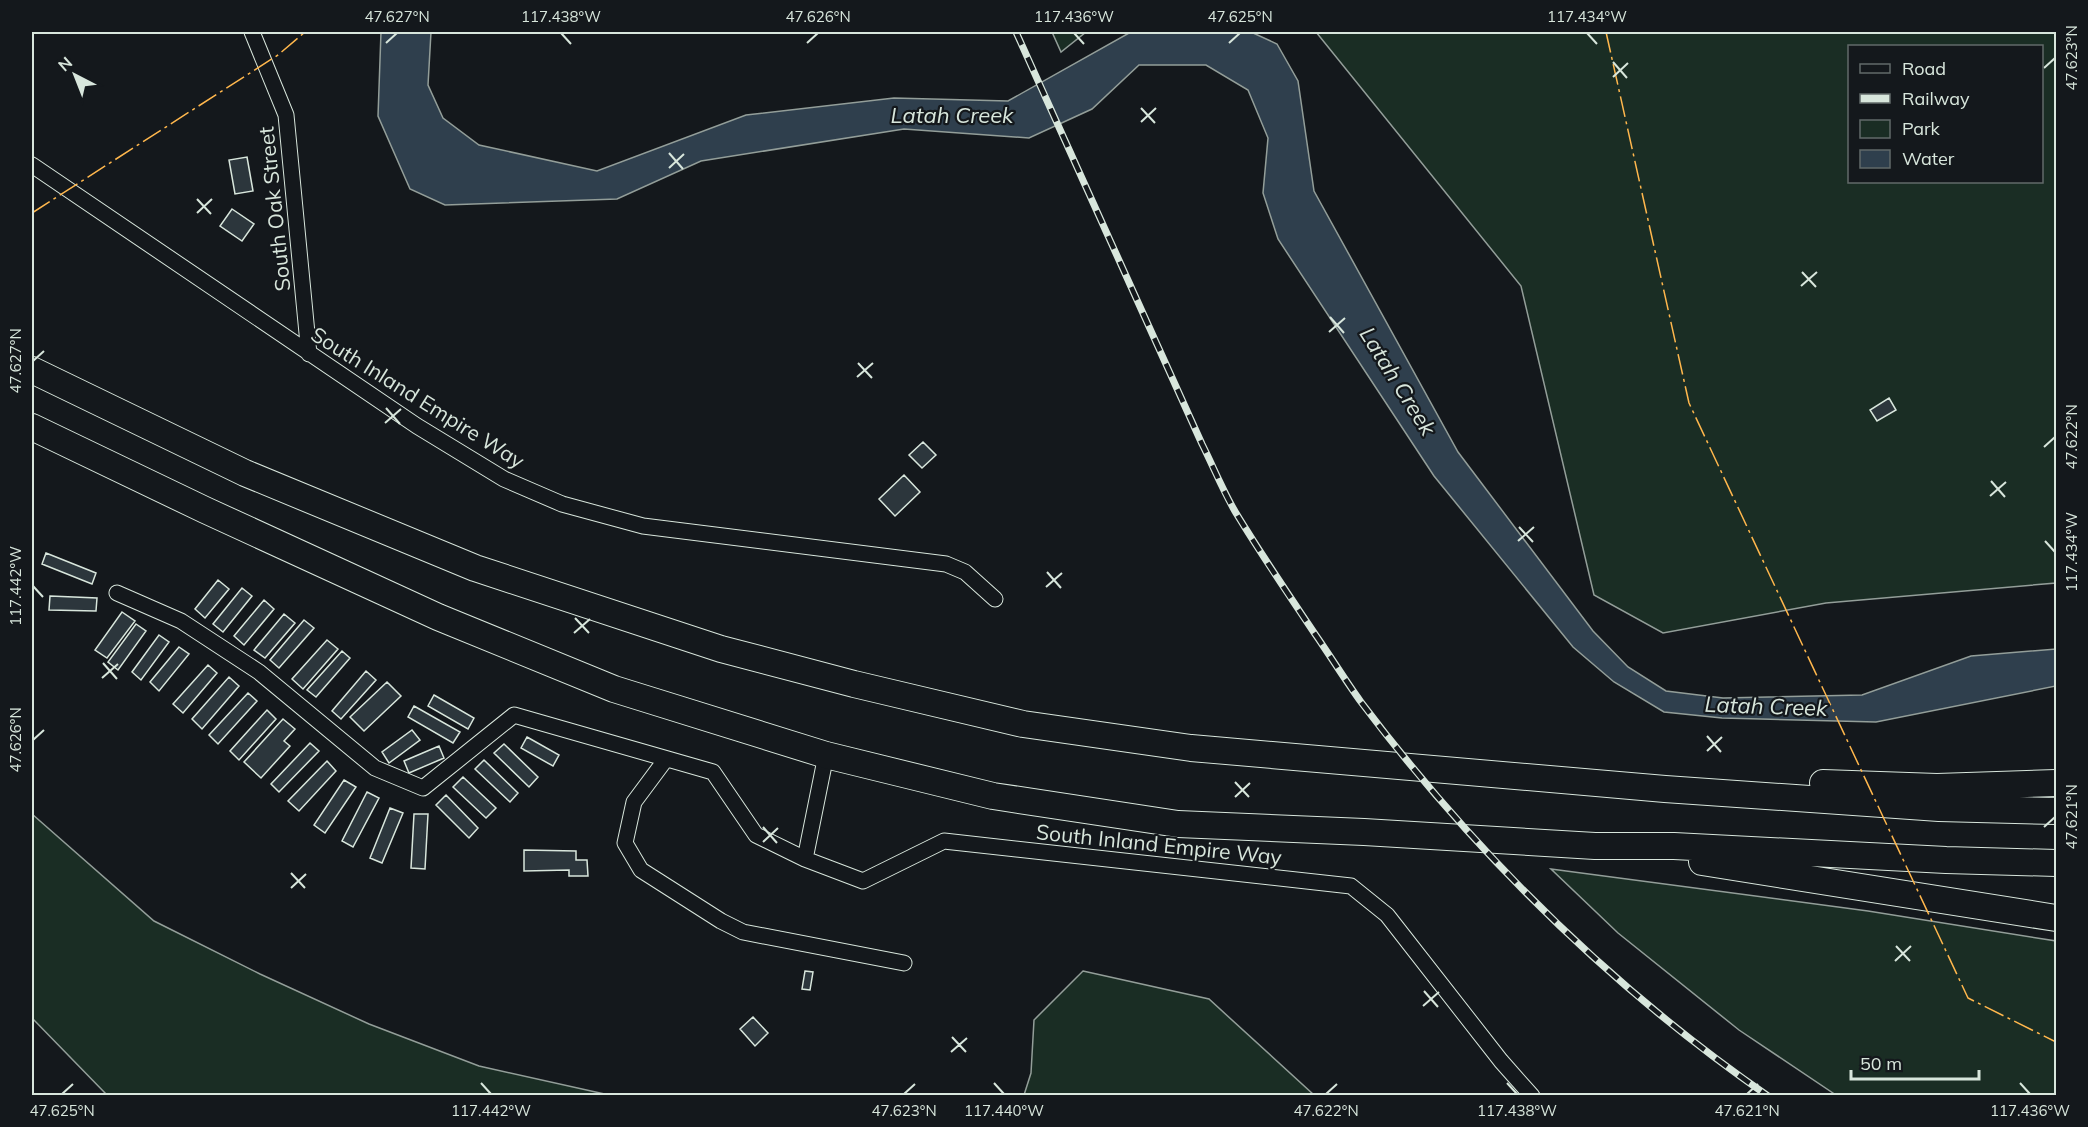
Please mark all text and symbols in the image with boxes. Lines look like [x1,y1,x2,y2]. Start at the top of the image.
text: 47.627°N [364,7,430,26]
text: 117.438°W [521,7,601,26]
text: 47.626°N [785,7,851,26]
text: 117.436°W [1034,7,1114,26]
text: 47.625°N [1207,7,1273,26]
text: 117.434°W [1547,7,1627,26]
text: 47.623°N [2062,25,2081,91]
north arrow [45,45,105,105]
legend [1848,45,2043,183]
text: N [54,52,76,75]
text: Road [1902,57,1946,80]
text: Railway [1902,87,1970,110]
water label: Latah Creek [891,101,1014,129]
text: Park [1902,117,1941,140]
street label: South Oak Street [252,125,296,293]
text: Water [1902,147,1955,170]
street label: South Inland Empire Way [307,321,529,473]
water label: Latah Creek [1354,321,1443,441]
text: 47.627°N [6,328,25,394]
text: 47.622°N [2062,404,2081,470]
text: 117.434°W [2062,512,2081,592]
text: 117.442°W [6,546,25,626]
water label: Latah Creek [1704,690,1829,722]
text: 47.626°N [6,707,25,773]
text: 47.621°N [2062,784,2081,850]
street label: South Inland Empire Way [1035,818,1283,870]
scale bar [1851,1043,1978,1081]
text: 50 m [1860,1052,1902,1075]
text: 47.625°N [29,1101,95,1120]
text: 117.442°W [451,1101,531,1120]
text: 47.623°N [871,1101,937,1120]
text: 117.440°W [964,1101,1044,1120]
text: 47.622°N [1293,1101,1359,1120]
text: 117.438°W [1477,1101,1557,1120]
text: 47.621°N [1714,1101,1780,1120]
text: 117.436°W [1990,1101,2070,1120]

